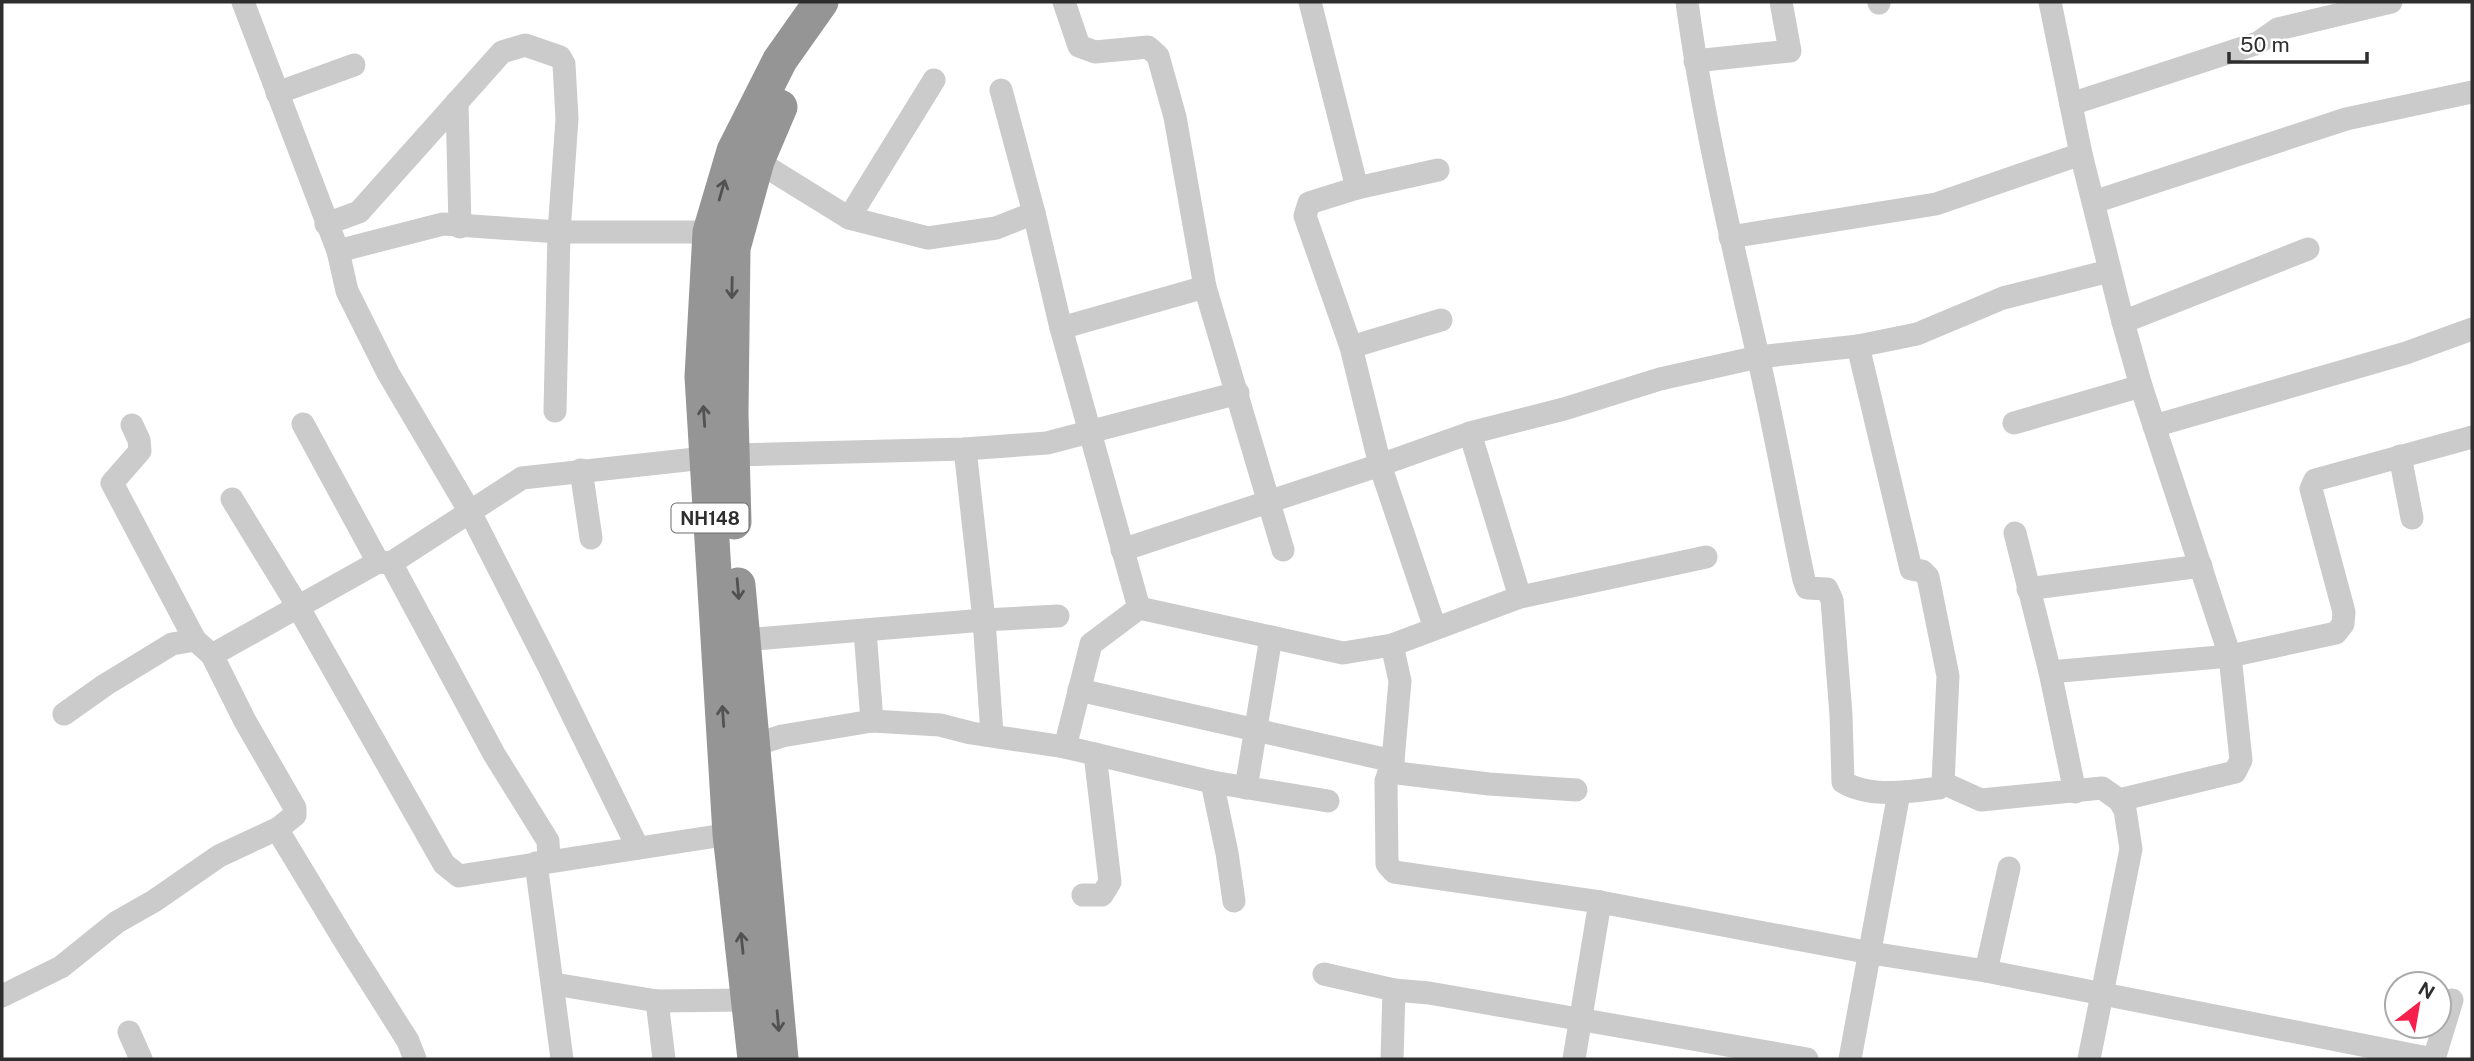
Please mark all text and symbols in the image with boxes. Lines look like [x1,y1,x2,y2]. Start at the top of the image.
scale bar [2229,21,2367,65]
text: 50 m [2240,32,2290,57]
one-way arrow [717,179,730,201]
one-way arrow [726,277,739,300]
one-way arrow [697,405,710,427]
road number: NH148 [672,504,748,532]
one-way arrow [732,577,745,600]
one-way arrow [716,705,729,728]
one-way arrow [735,932,748,955]
north arrow [2383,970,2453,1040]
text: N [2415,977,2439,1004]
one-way arrow [771,1009,784,1031]

